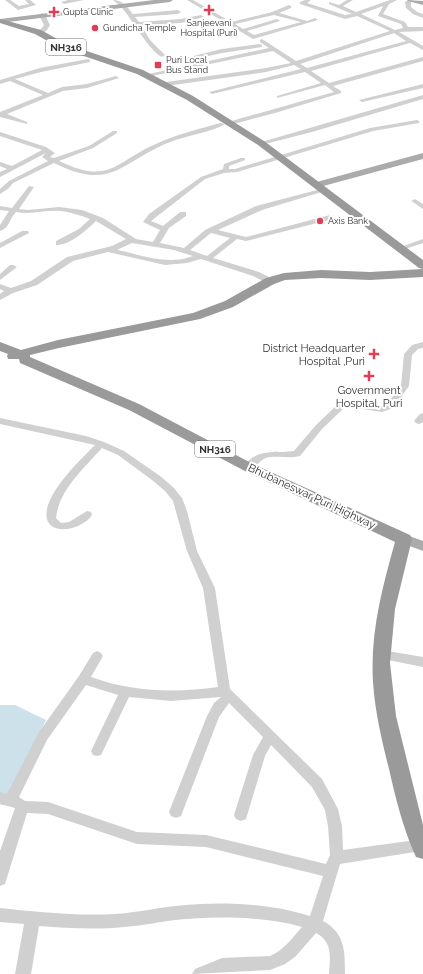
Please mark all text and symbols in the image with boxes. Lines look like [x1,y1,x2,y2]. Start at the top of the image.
marker: Sanjeevani Hospital (Puri) [203,4,215,16]
marker: Gupta Clinic [48,6,60,18]
place label: Gupta Clinic [63,7,113,17]
place label: Sanjeevani Hospital (Puri) [180,18,238,38]
marker: Gundicha Temple [90,23,100,33]
place label: Gundicha Temple [103,23,177,33]
road number: NH316 [46,39,86,55]
place label: Puri Local Bus Stand [166,55,209,75]
marker: Puri Local Bus Stand [153,60,163,70]
marker: Axis Bank [315,216,325,226]
place label: Axis Bank [328,216,368,226]
place label: District Headquarter Hospital ,Puri [263,342,365,368]
marker: District Headquarter Hospital ,Puri [368,348,380,360]
marker: Government Hospital, Puri [363,370,375,382]
place label: Government Hospital, Puri [336,384,402,410]
road number: NH316 [195,441,235,457]
street label: Bhubaneswar Puri Highway [246,461,378,532]

